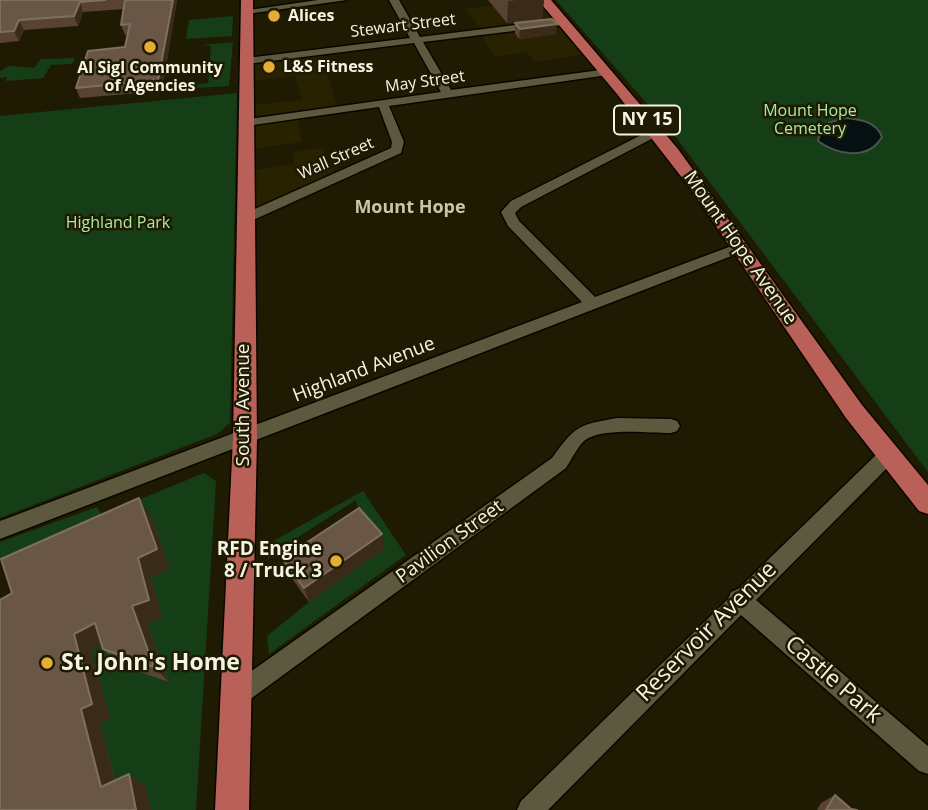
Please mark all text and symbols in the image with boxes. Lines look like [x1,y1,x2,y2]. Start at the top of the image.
place label: Alices [288,6,334,26]
marker: Alices [266,8,282,24]
street label: Stewart Street [349,10,457,42]
marker: Al Sigl Community of Agencies [142,39,158,55]
place label: L&S Fitness [283,57,373,77]
place label: Al Sigl Community of Agencies [77,58,223,96]
marker: L&S Fitness [261,59,277,75]
street label: May Street [384,67,466,97]
park label: Mount Hope Cemetery [763,101,857,139]
road number: NY 15 [614,106,680,134]
street label: Wall Street [295,134,377,184]
street label: Mount Hope Avenue [678,167,802,329]
district label: Mount Hope [354,197,466,219]
park label: Highland Park [66,213,170,233]
street label: Highland Avenue [290,332,438,408]
street label: South Avenue [233,343,255,467]
street label: Pavilion Street [392,495,508,589]
place label: RFD Engine 8 / Truck 3 [217,539,322,583]
marker: RFD Engine 8 / Truck 3 [328,553,344,569]
street label: Reservoir Avenue [631,556,783,708]
street label: Castle Park [779,630,887,730]
place label: St. John's Home [61,649,240,677]
marker: St. John's Home [39,655,55,671]

